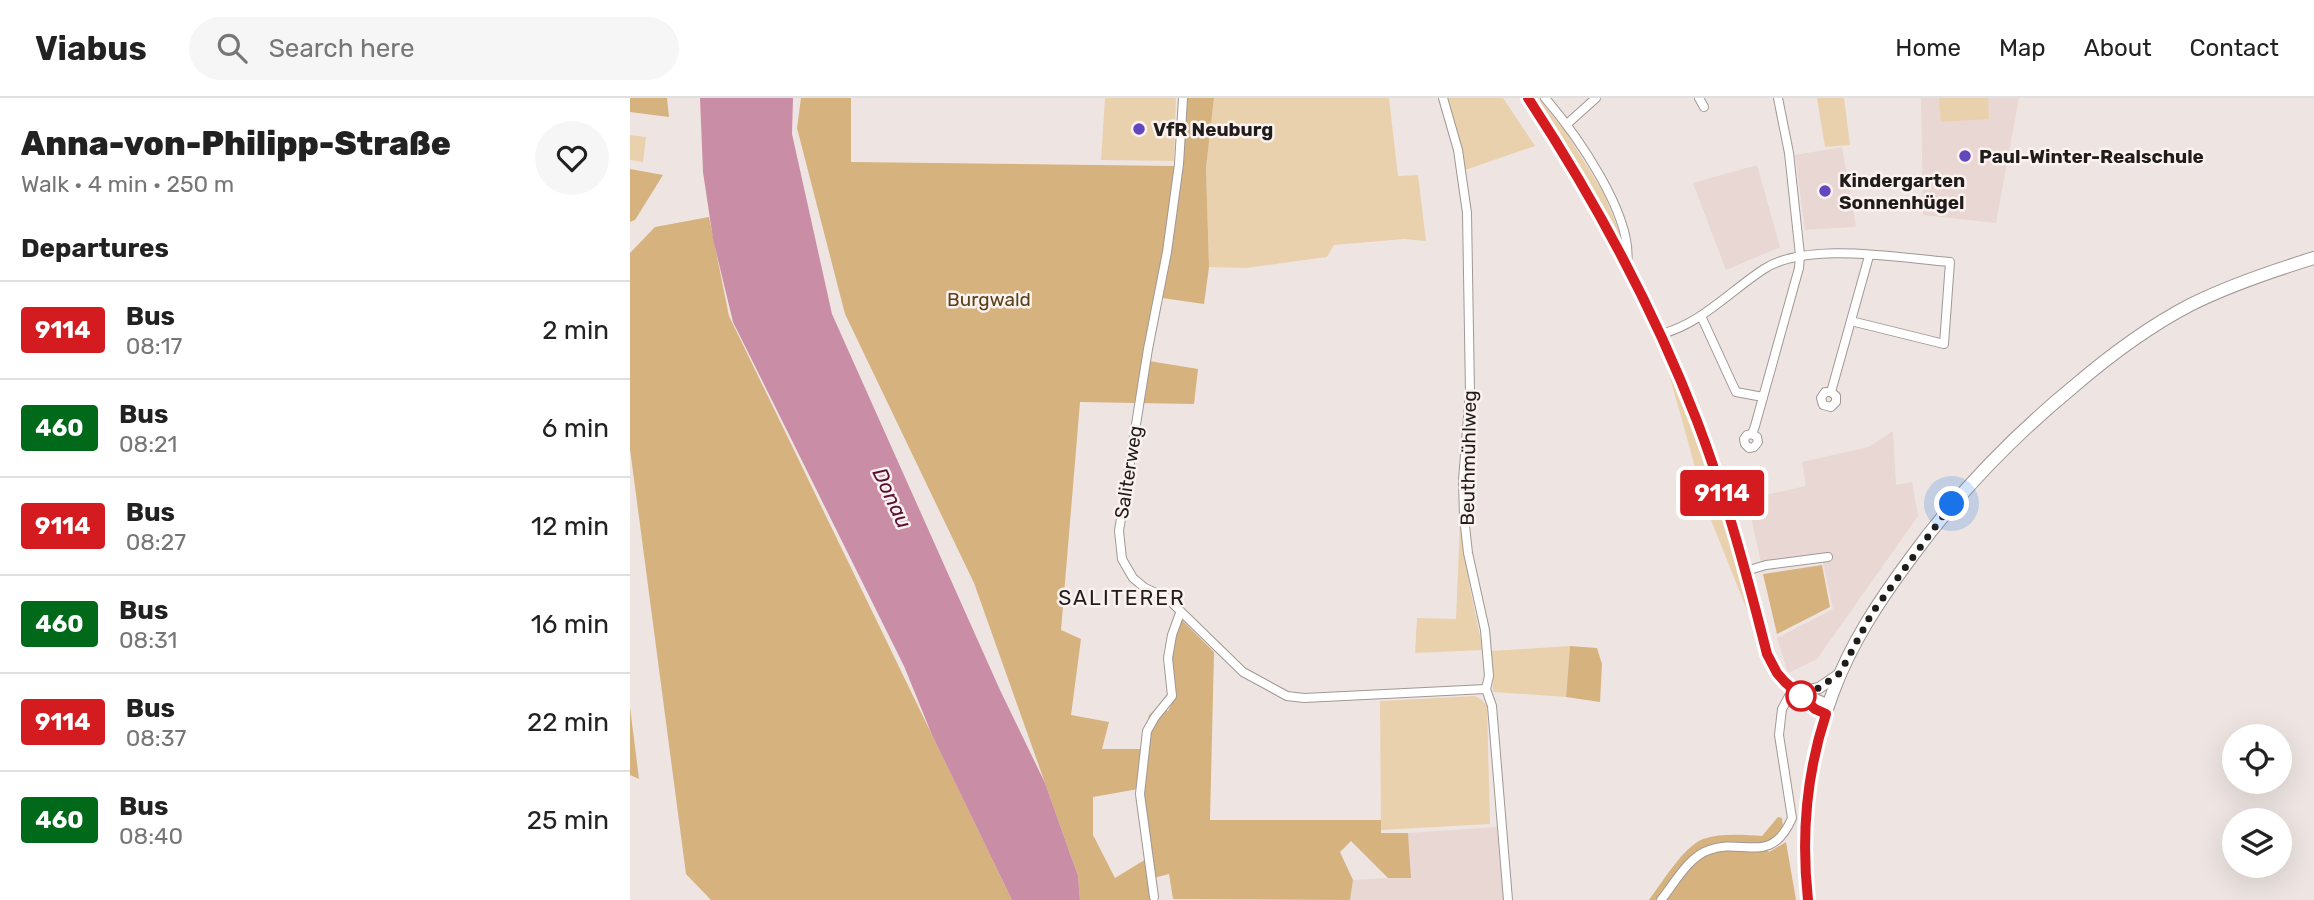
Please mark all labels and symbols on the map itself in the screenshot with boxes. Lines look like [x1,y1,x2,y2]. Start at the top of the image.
place label: VfR Neuburg [1153,118,1273,141]
marker: VfR Neuburg [1131,121,1147,137]
place label: Paul-Winter-Realschule [1979,145,2204,168]
marker: Paul-Winter-Realschule [1957,148,1973,164]
place label: Kindergarten Sonnenhügel [1839,169,1965,214]
marker: Kindergarten Sonnenhügel [1817,183,1833,199]
park label: Burgwald [947,288,1031,311]
street label: Beuthmühlweg [1456,390,1481,526]
street label: Saliterweg [1110,424,1147,520]
water label: Donau [868,463,917,532]
line badge: 9114 [1673,470,1771,516]
your location [1934,486,1969,521]
district label: SALITERER [1058,585,1186,610]
unlabelled marker [1786,681,1816,711]

